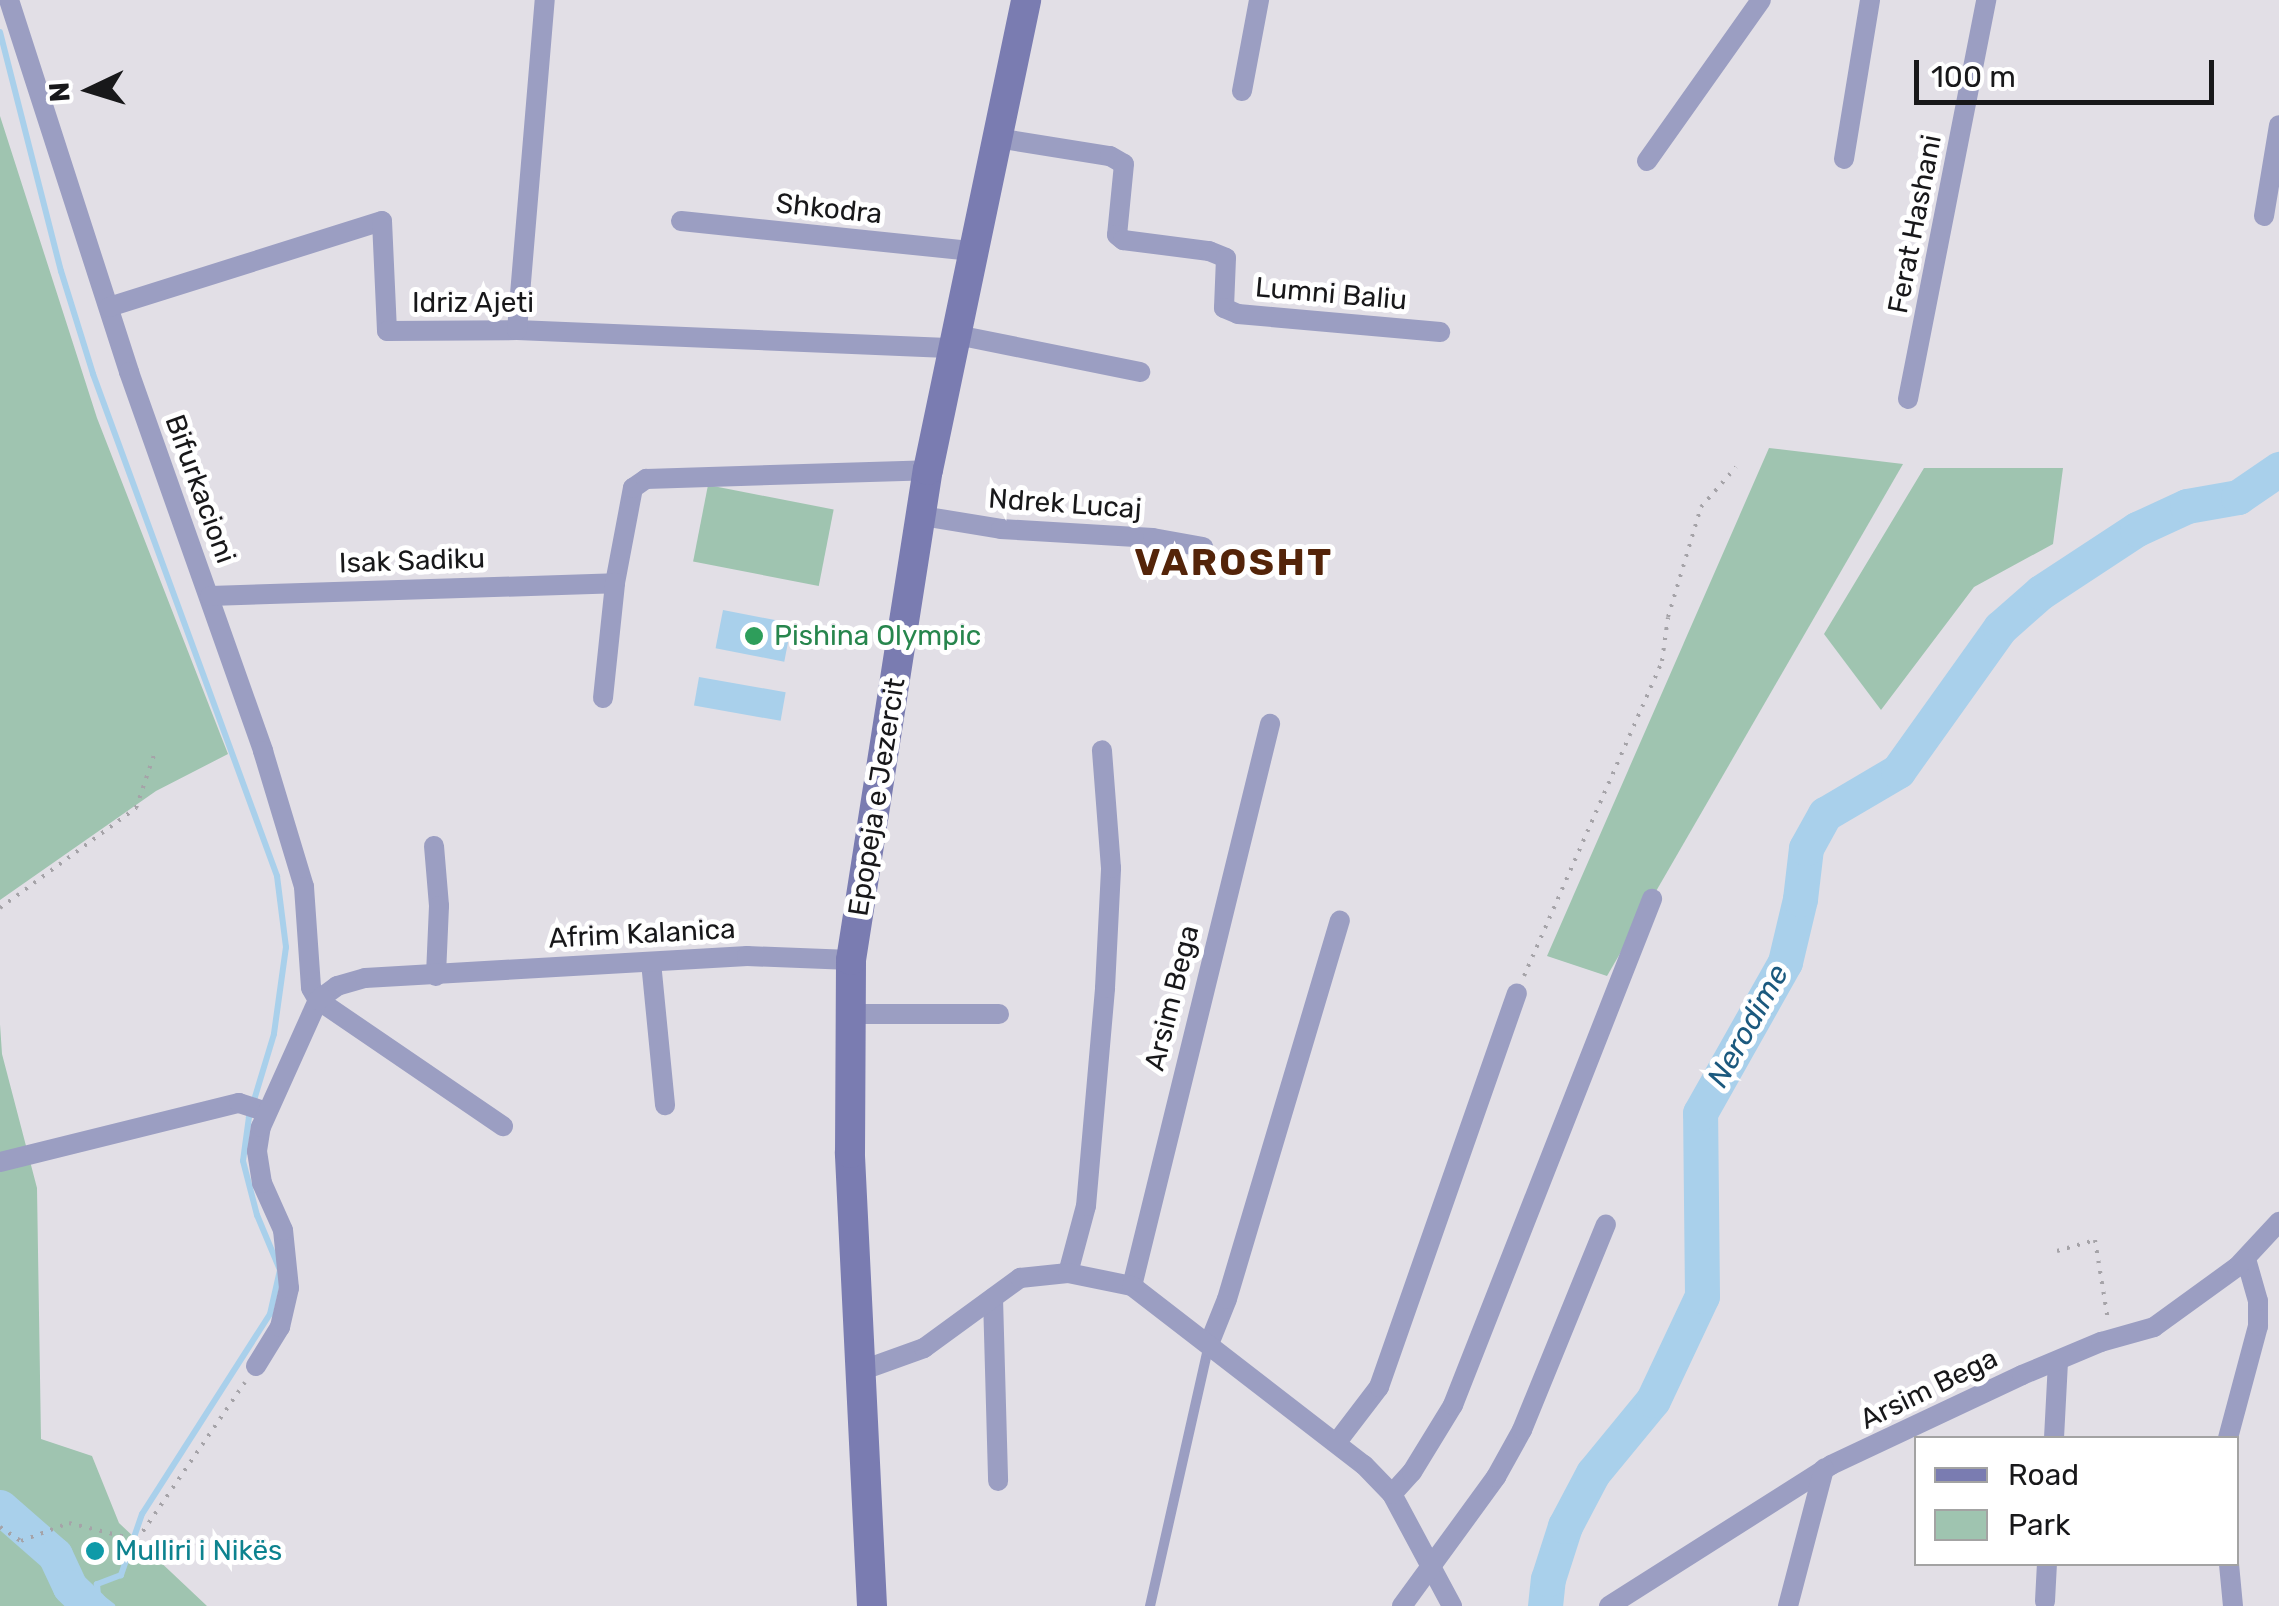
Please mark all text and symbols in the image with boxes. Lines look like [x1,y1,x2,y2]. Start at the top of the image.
north arrow [40,40,140,140]
scale bar [1919,40,2219,102]
text: 100 m [1931,59,2016,95]
text: N [42,81,77,103]
street label: Ferat Hashani [1881,132,1949,316]
street label: Shkodra [774,187,884,231]
street label: Lumni Baliu [1254,271,1408,317]
street label: Idriz Ajeti [412,286,534,320]
street label: Bifurkacioni [158,410,242,568]
street label: Ndrek Lucaj [987,482,1143,526]
district label: VAROSHT [1134,540,1334,586]
street label: Isak Sadiku [338,542,486,580]
place label: Pishina Olympic [774,619,981,653]
marker: Pishina Olympic [743,625,765,647]
street label: Epopeja e Jezercit [842,675,912,919]
street label: Afrim Kalanica [548,912,736,956]
street label: Arsim Bega [1138,922,1206,1074]
water label: Nerodime [1700,958,1796,1094]
street label: Arsim Bega [1855,1341,2003,1437]
legend [1914,1436,2239,1566]
text: Road [2008,1457,2079,1493]
text: Park [2008,1507,2070,1543]
place label: Mulliri i Nikës [115,1534,282,1568]
marker: Mulliri i Nikës [84,1540,106,1562]

